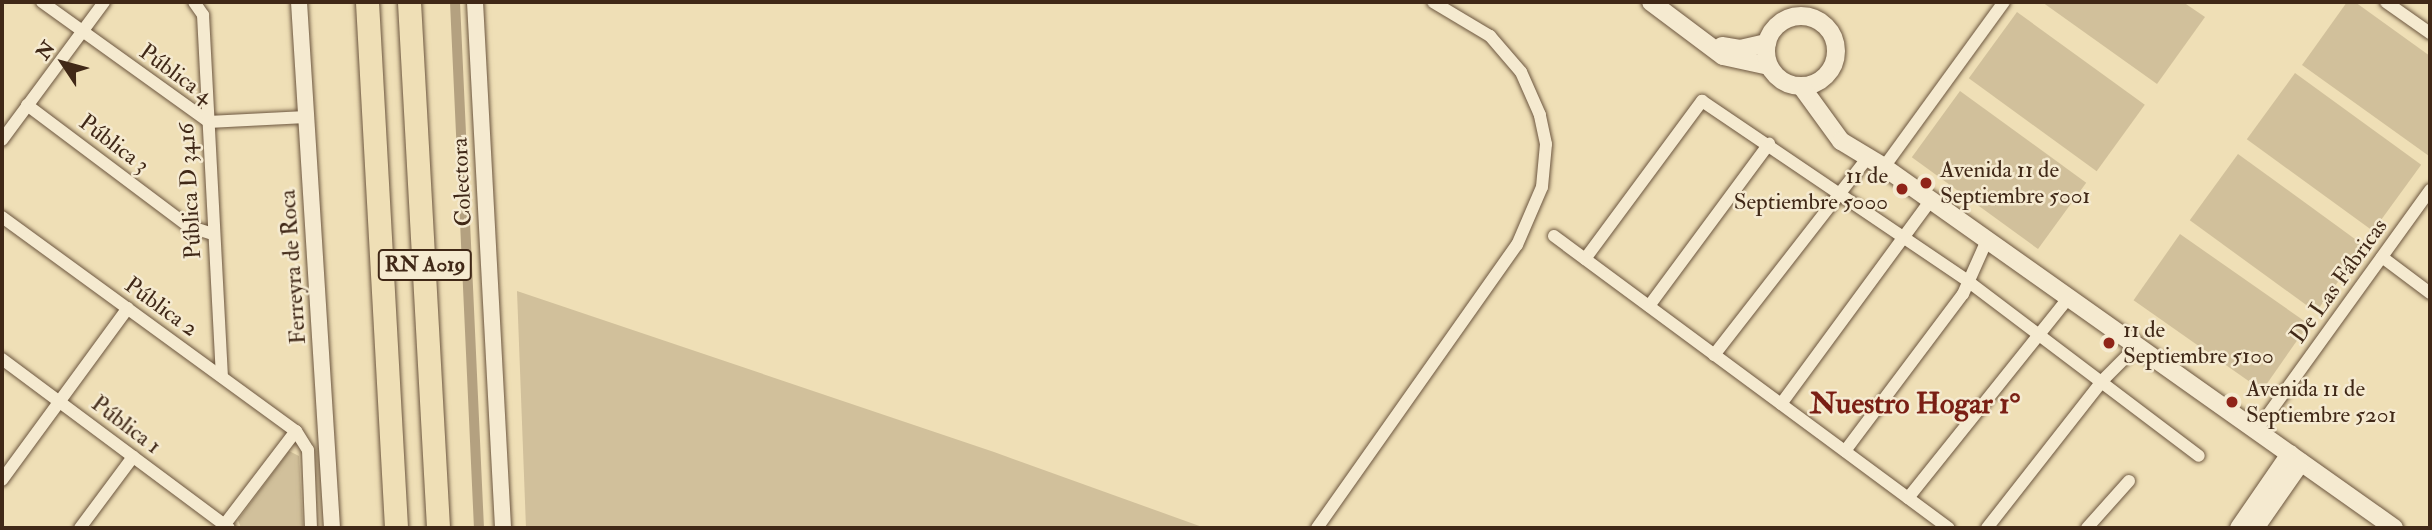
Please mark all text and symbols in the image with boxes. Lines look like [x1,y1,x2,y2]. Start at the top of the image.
north arrow [28,28,98,98]
text: N [31,37,61,65]
street label: Pública 4 [134,38,218,110]
street label: Pública 3 [73,109,155,179]
street label: Pública D 3416 [173,122,207,260]
street label: Colectora [446,137,478,227]
place label: Avenida 11 de Septiembre 5001 [1940,156,2091,210]
place label: 11 de Septiembre 5000 [1734,162,1888,216]
marker: Avenida 11 de Septiembre 5001 [1918,175,1934,191]
marker: 11 de Septiembre 5000 [1894,181,1910,197]
street label: Ferreyra de Roca [274,189,312,345]
street label: De Las Fábricas [2284,213,2394,349]
road number: RN A019 [378,247,472,282]
street label: Pública 2 [119,271,203,343]
place label: 11 de Septiembre 5100 [2123,316,2274,370]
marker: 11 de Septiembre 5100 [2101,335,2117,351]
place label: Avenida 11 de Septiembre 5201 [2246,375,2397,429]
district label: Nuestro Hogar 1° [1810,386,2020,422]
street label: Pública 1 [86,390,166,460]
marker: Avenida 11 de Septiembre 5201 [2224,394,2240,410]

